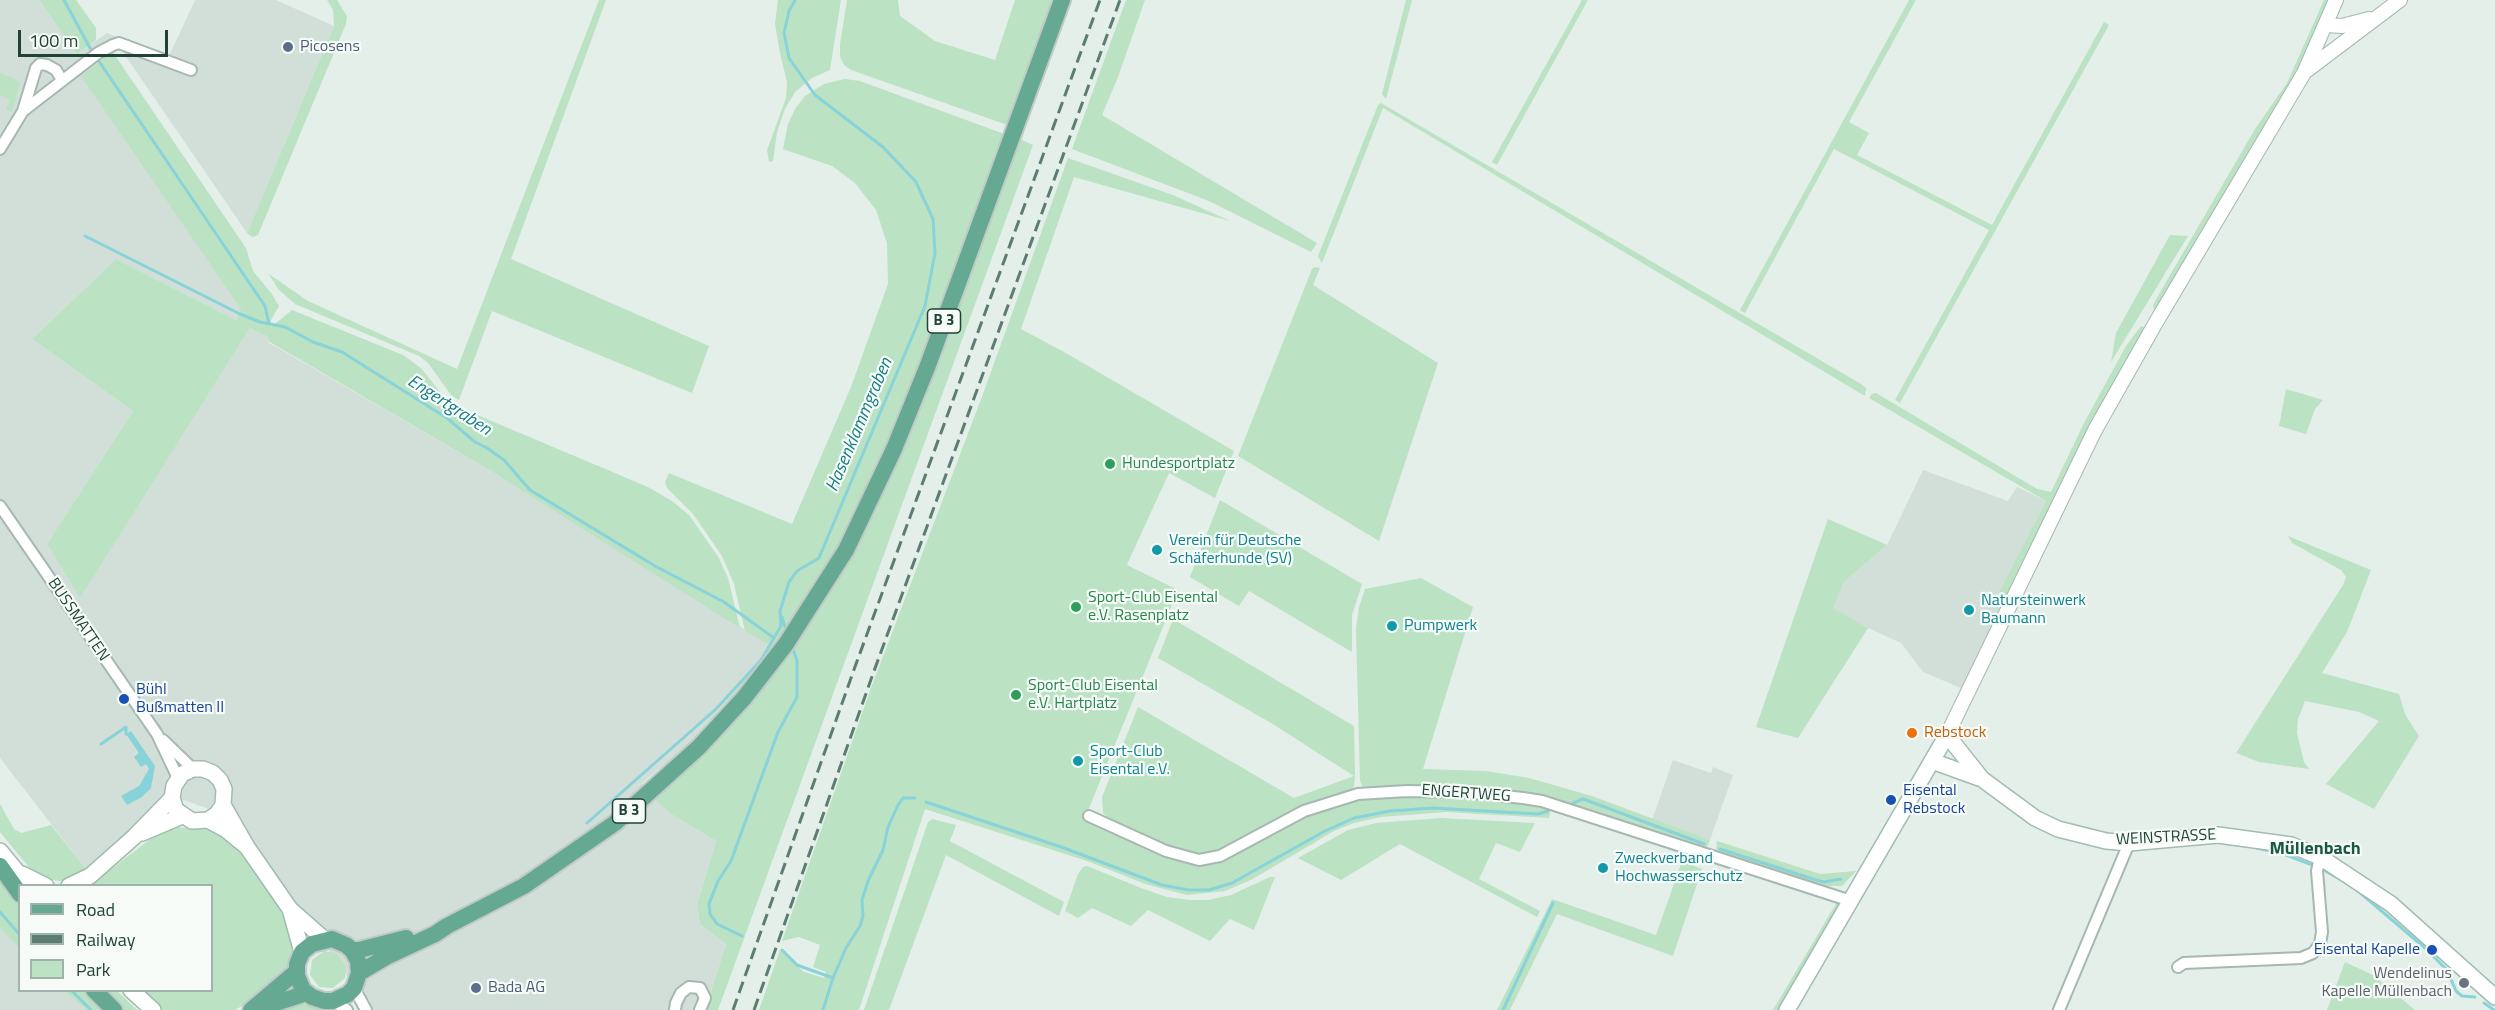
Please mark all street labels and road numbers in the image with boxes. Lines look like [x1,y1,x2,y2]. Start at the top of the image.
road number: B 3 [928,309,960,333]
street label: BUSSMATTEN [43,575,113,665]
street label: ENGERTWEG [1421,781,1511,807]
road number: B 3 [612,799,646,823]
street label: WEINSTRASSE [2115,826,2217,850]

